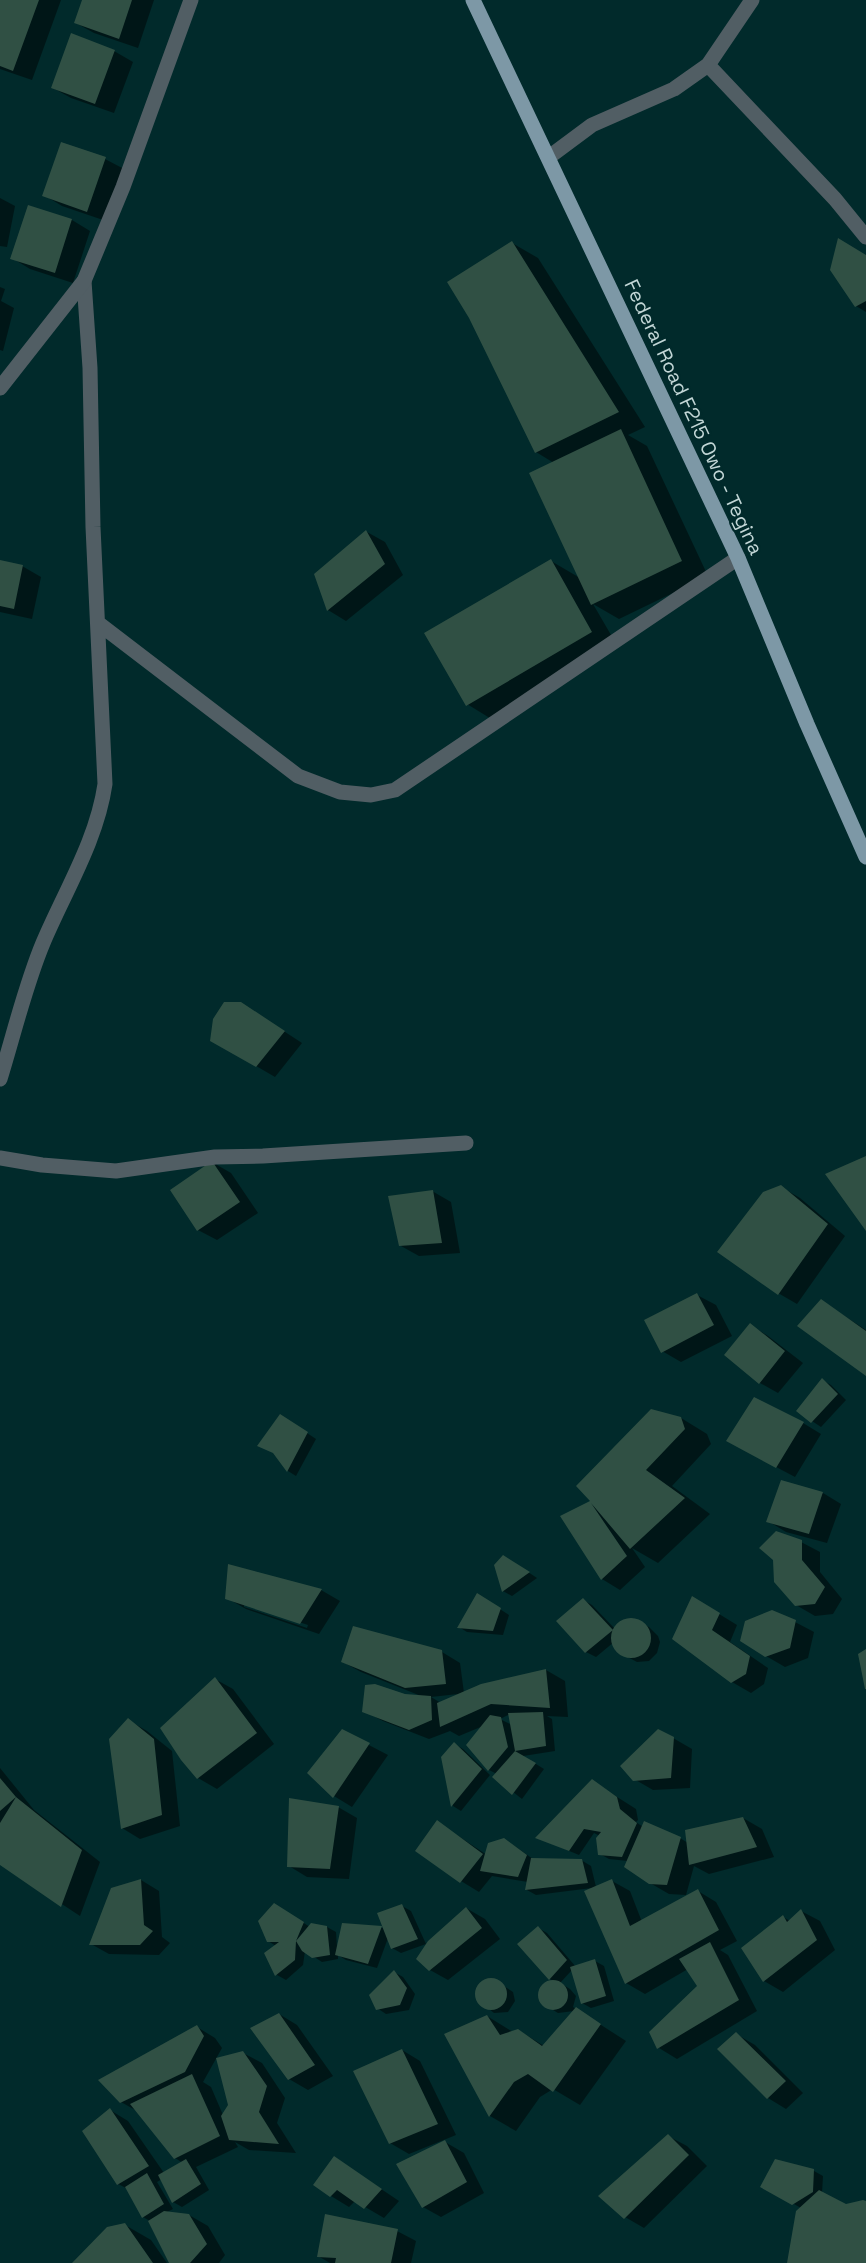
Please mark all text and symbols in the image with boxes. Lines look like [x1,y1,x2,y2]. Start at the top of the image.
street label: Federal Road F215 Owo - Tegina [619,275,769,559]

